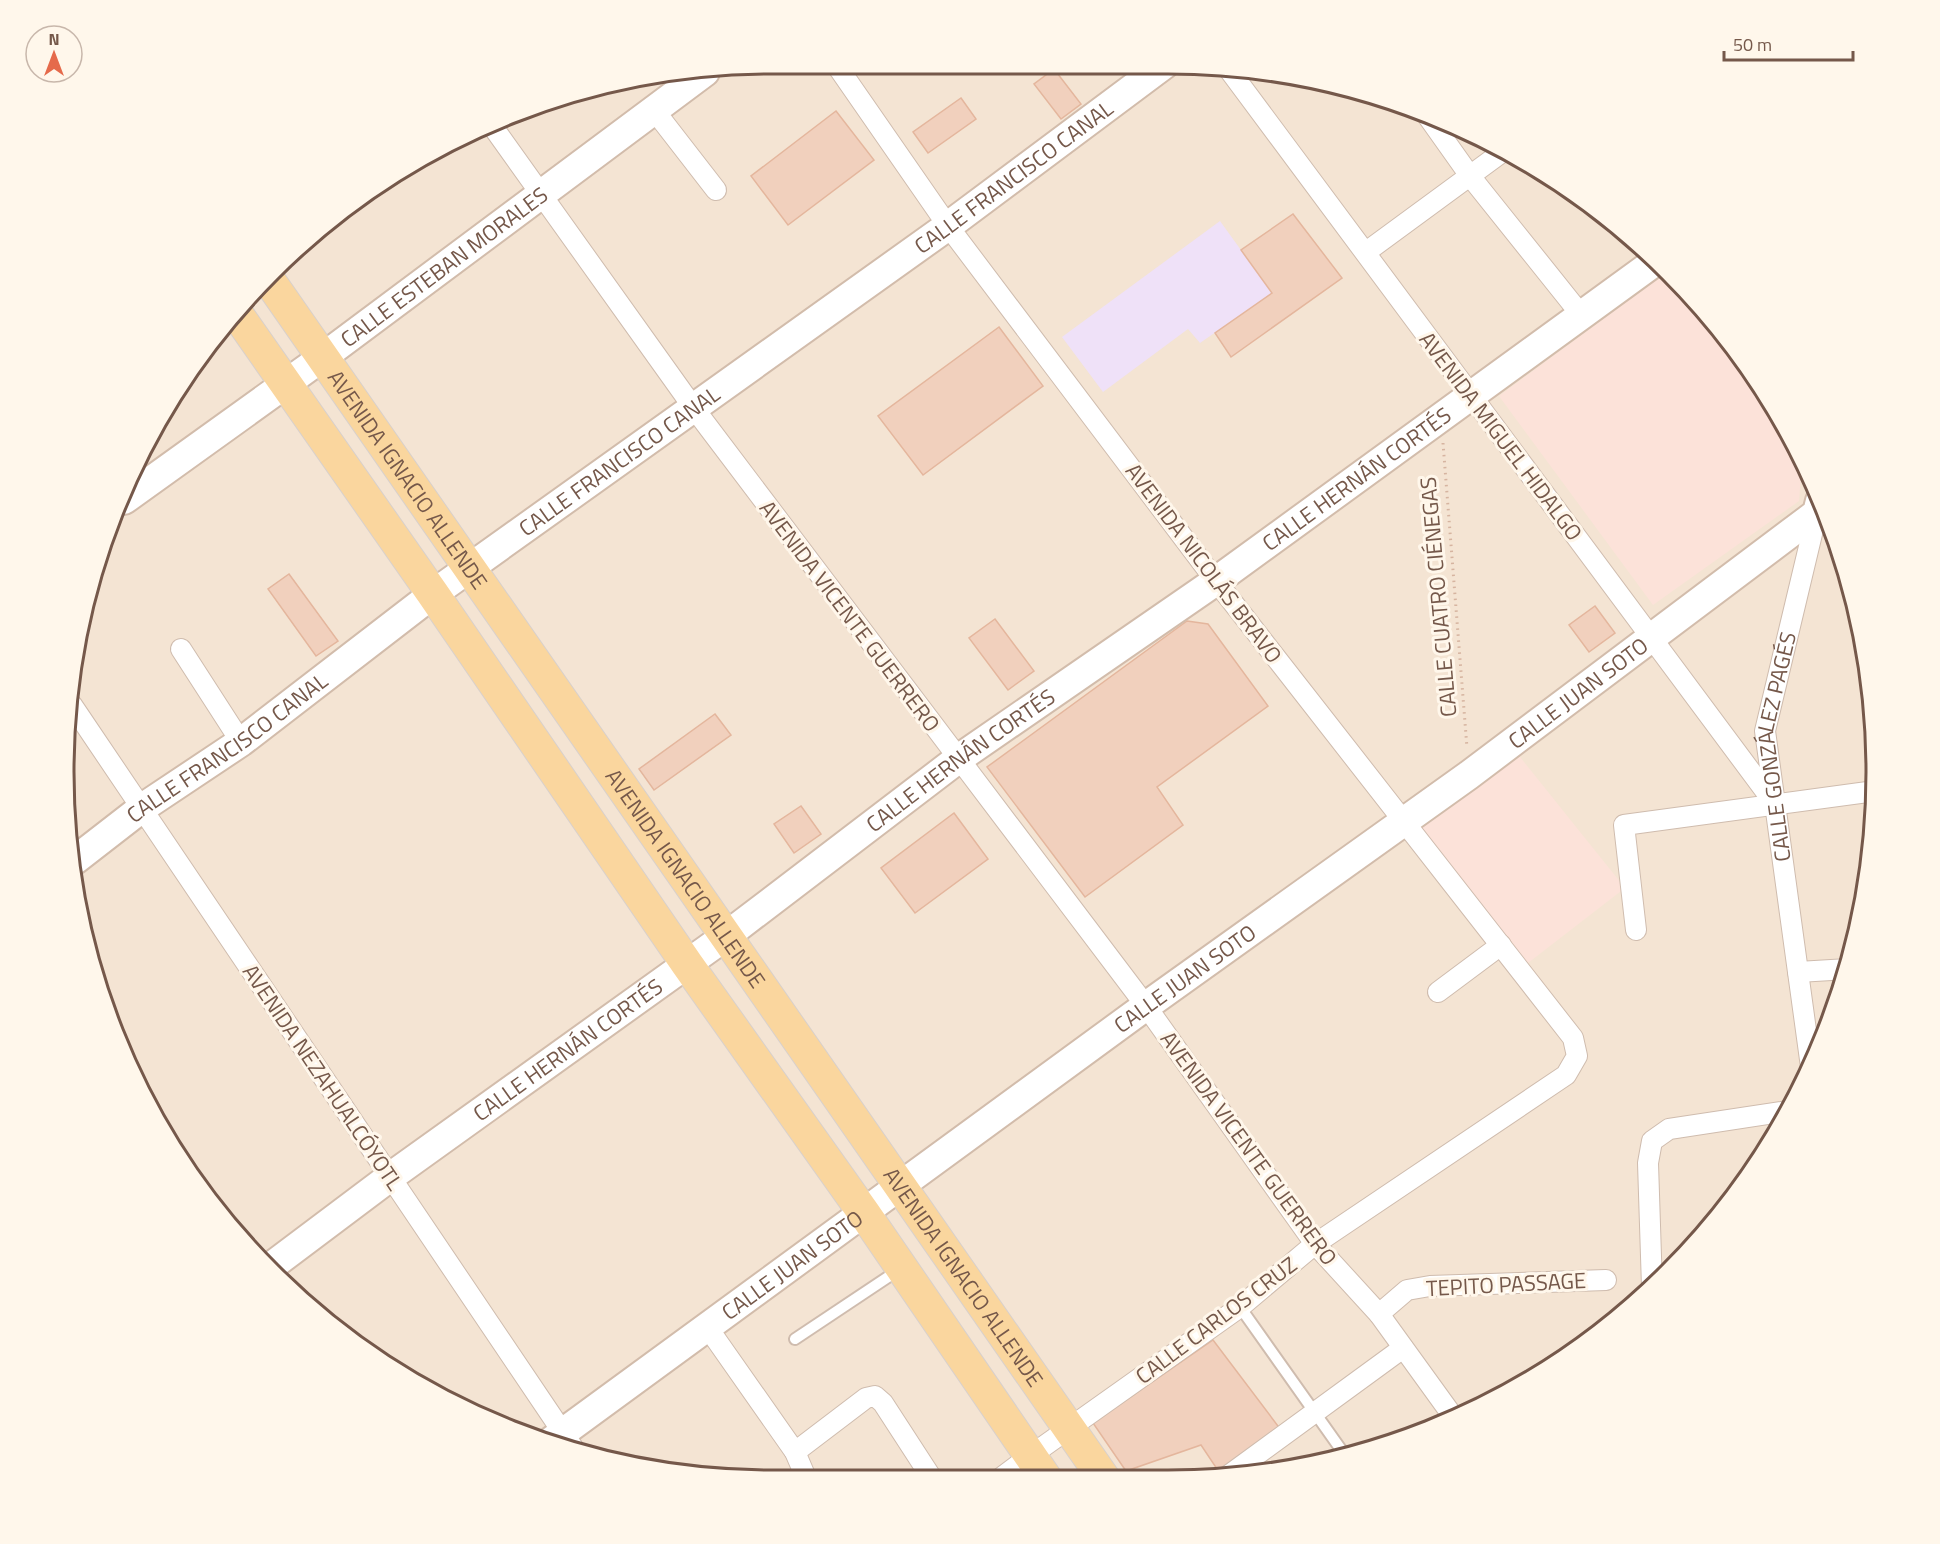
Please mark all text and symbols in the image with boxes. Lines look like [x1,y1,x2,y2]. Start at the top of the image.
north arrow [24,24,84,84]
scale bar [1724,24,1853,62]
text: N [48,27,60,51]
text: 50 m [1733,31,1772,58]
street label: CALLE FRANCISCO CANAL [907,91,1120,262]
street label: CALLE ESTEBAN MORALES [333,178,555,356]
street label: AVENIDA MIGUEL HIDALGO [1411,324,1591,548]
street label: AVENIDA IGNACIO ALLENDE [319,363,496,596]
street label: CALLE FRANCISCO CANAL [512,377,727,545]
street label: CALLE HERNÁN CORTÉS [1255,398,1458,559]
street label: AVENIDA NICOLÁS BRAVO [1117,456,1291,670]
street label: CALLE CUATRO CIÉNEGAS [1411,476,1465,718]
street label: AVENIDA VICENTE GUERRERO [751,493,949,739]
street label: CALLE GONZÁLEZ PAGÉS [1748,628,1805,864]
street label: CALLE JUAN SOTO [1501,629,1655,757]
street label: CALLE FRANCISCO CANAL [119,664,335,831]
street label: CALLE HERNÁN CORTÉS [859,680,1062,840]
street label: AVENIDA IGNACIO ALLENDE [597,762,774,995]
street label: CALLE JUAN SOTO [1106,916,1263,1041]
street label: AVENIDA NEZAHUALCÓYOTL [234,957,412,1197]
street label: CALLE HERNÁN CORTÉS [466,970,670,1129]
street label: AVENIDA VICENTE GUERRERO [1152,1024,1346,1272]
street label: AVENIDA IGNACIO ALLENDE [875,1160,1052,1394]
street label: CALLE JUAN SOTO [714,1202,870,1328]
street label: CALLE CARLOS CRUZ [1128,1248,1304,1392]
street label: TEPITO PASSAGE [1425,1263,1587,1305]

